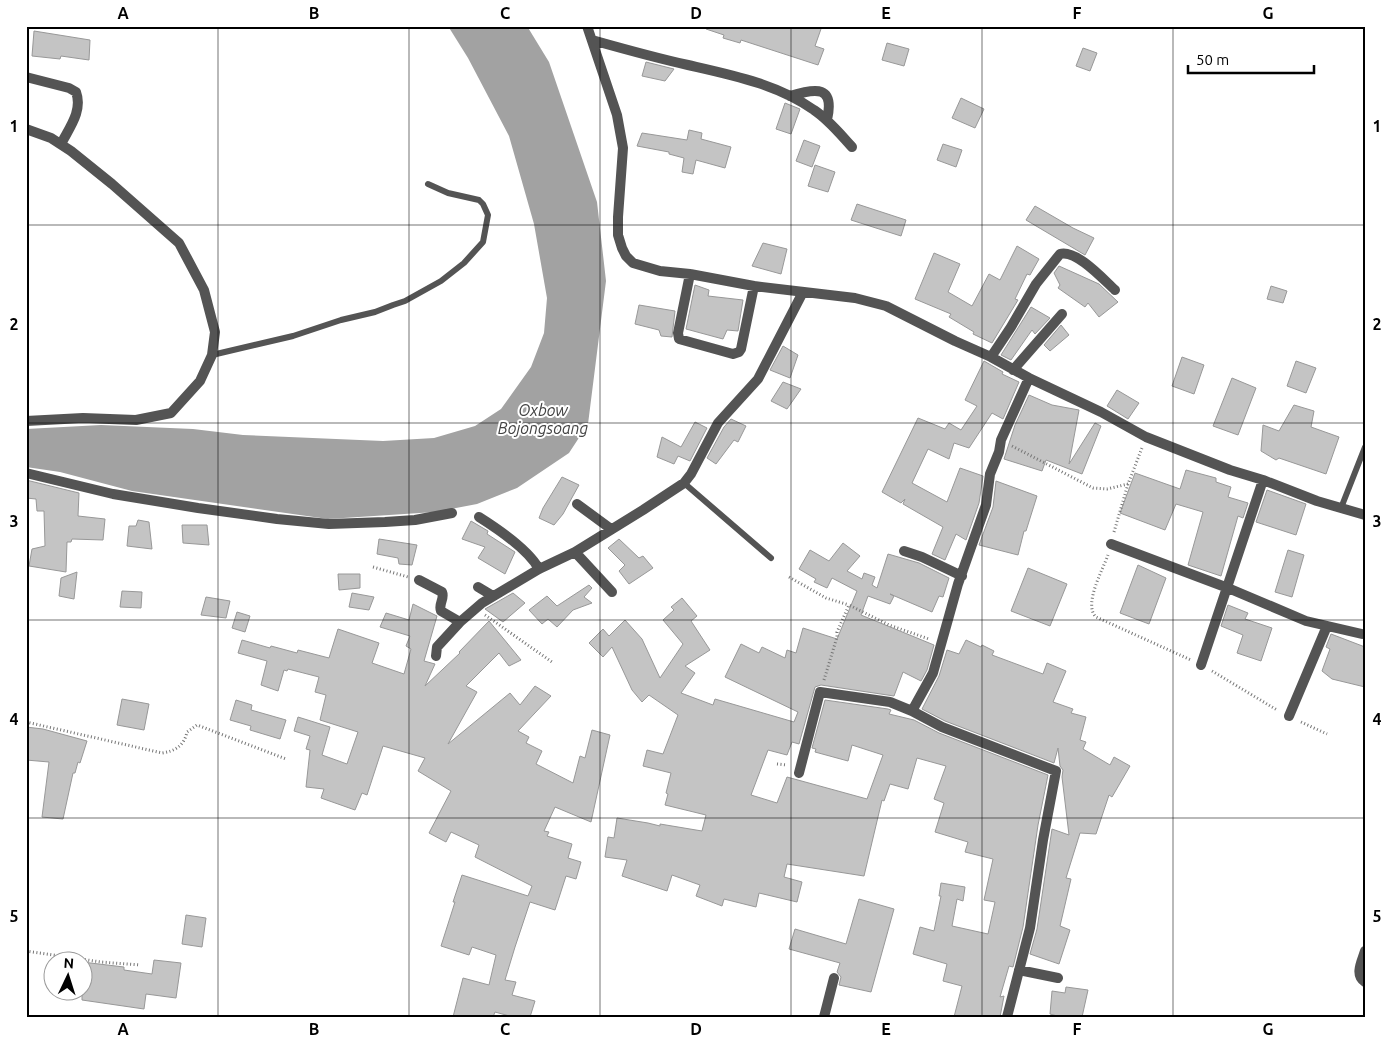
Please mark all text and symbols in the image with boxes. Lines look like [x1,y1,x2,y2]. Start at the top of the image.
text: A [117,4,129,22]
text: B [309,4,319,22]
text: C [500,4,510,22]
text: D [690,4,702,22]
text: E [881,4,891,22]
text: F [1073,4,1082,22]
text: G [1262,4,1274,22]
scale bar [1188,42,1315,74]
text: 50 m [1196,51,1229,68]
text: 1 [9,117,19,135]
text: 1 [1372,117,1382,135]
text: 2 [9,315,19,333]
text: 2 [1372,315,1382,333]
water label: Oxbow Bojongsoang [498,401,589,437]
text: 3 [9,512,19,530]
text: 3 [1372,512,1382,530]
text: 4 [9,710,19,728]
text: 4 [1372,710,1382,728]
text: 5 [9,907,19,925]
text: 5 [1372,907,1382,925]
north arrow [42,950,92,1000]
text: N [63,955,75,971]
text: A [117,1020,129,1038]
text: B [309,1020,319,1038]
text: C [500,1020,510,1038]
text: D [690,1020,702,1038]
text: E [881,1020,891,1038]
text: F [1073,1020,1082,1038]
text: G [1262,1020,1274,1038]

